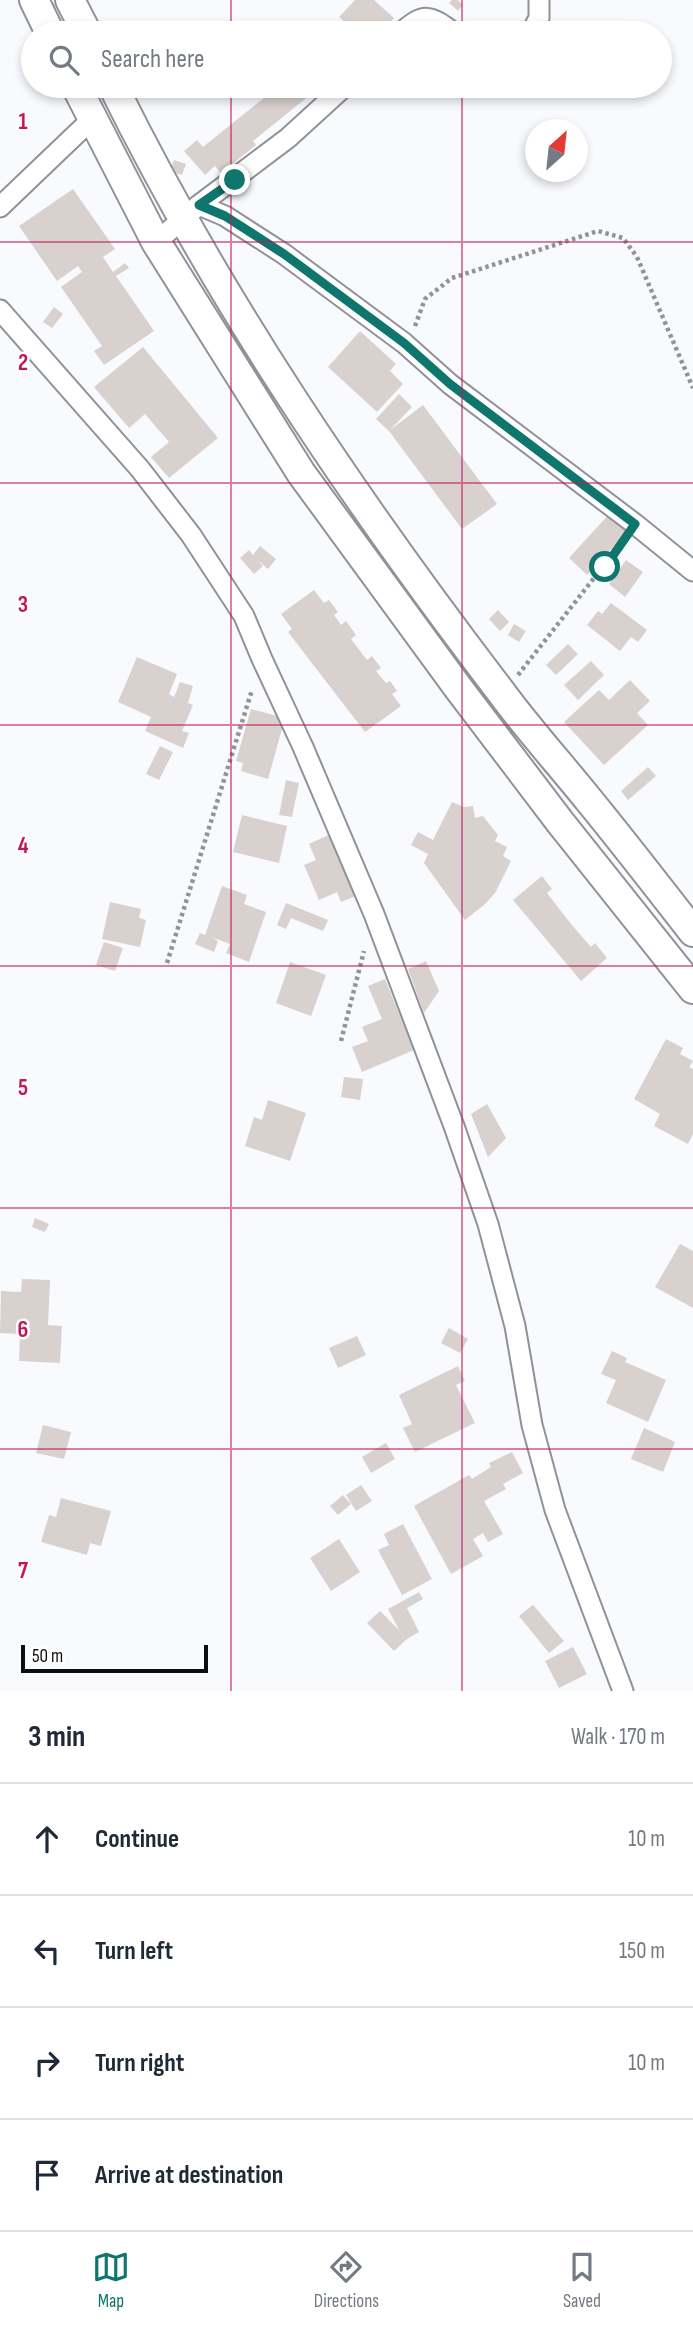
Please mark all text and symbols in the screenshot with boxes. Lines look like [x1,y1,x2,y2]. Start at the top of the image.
search box [21,21,672,98]
icon: search [45,41,83,79]
text: Search here [101,44,204,75]
text: 1 [18,108,28,136]
north arrow [525,119,588,182]
route end [219,164,250,195]
text: 2 [18,349,28,377]
route start [589,551,620,582]
text: 3 [18,591,28,619]
text: 4 [18,832,29,860]
text: 5 [18,1074,28,1102]
text: 6 [18,1316,28,1344]
text: 7 [18,1557,28,1585]
scale bar [21,1642,208,1674]
text: 50 m [32,1645,63,1668]
text: 3 min [28,1719,85,1755]
text: Walk · 170 m [571,1723,665,1751]
icon: ahead [28,1820,66,1858]
text: Continue [95,1824,179,1855]
text: 10 m [628,1825,665,1853]
icon: left [28,1932,66,1970]
text: Turn left [95,1936,173,1967]
text: 150 m [619,1937,665,1965]
icon: right [28,2044,66,2082]
text: Turn right [95,2048,184,2079]
text: 10 m [628,2049,665,2077]
icon: arrive [28,2156,66,2194]
text: Arrive at destination [95,2160,283,2191]
tab: Map [92,2248,130,2313]
tab: Directions [314,2248,379,2313]
tab: Saved [563,2248,601,2313]

